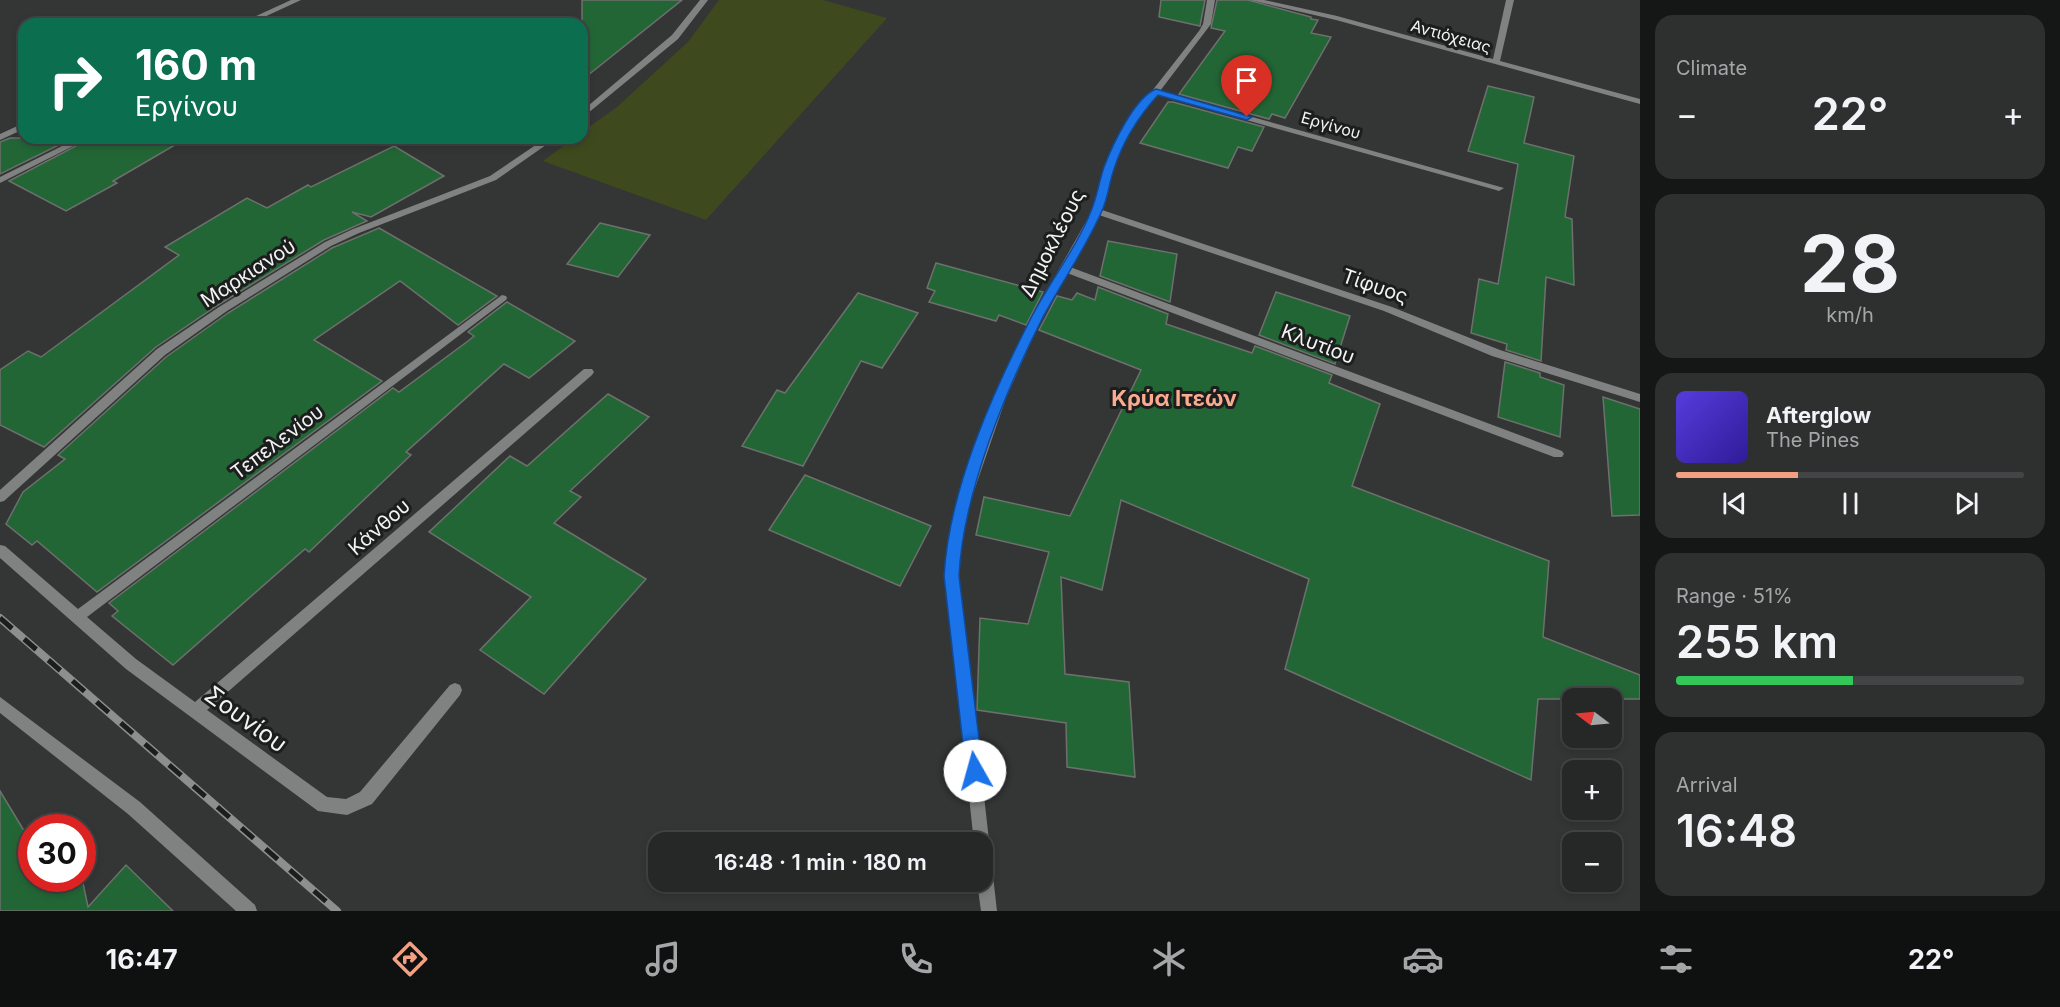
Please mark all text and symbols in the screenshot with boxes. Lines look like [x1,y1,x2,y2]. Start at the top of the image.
street label: Αντιόχειας [1409,15,1493,57]
text: 160 m [135,39,257,90]
icon: right [36,42,114,120]
pin [1221,55,1272,117]
text: Climate [1676,56,1747,80]
icon: arrive [1230,64,1263,97]
text: 22° [1812,86,1888,141]
text: Εργίνου [135,90,238,123]
text: − [1676,94,1698,134]
text: + [2002,94,2024,134]
street label: Εργίνου [1299,107,1363,143]
street label: Δημοκλέους [1015,185,1089,301]
text: 28 [1800,216,1900,311]
street label: Μαρκιανού [196,234,300,312]
street label: Τίφυος [1339,264,1411,308]
text: km/h [1826,303,1874,327]
street label: Κλυτίου [1278,319,1358,369]
district label: Κρύα Ιτεών [1111,385,1237,411]
street label: Τεπελενίου [226,399,328,485]
text: Afterglow [1766,402,1871,428]
text: The Pines [1766,428,1860,452]
icon: previous [1718,487,1751,520]
icon: pause [1834,487,1867,520]
icon: next [1950,487,1983,520]
street label: Κάνθου [343,494,415,560]
text: Range · 51% [1676,584,1793,608]
text: 255 km [1676,614,1838,669]
street label: Σουνίου [199,680,293,758]
north arrow [1562,688,1622,748]
map controls [1562,688,1622,892]
position arrow [943,739,1007,803]
button: + [1562,760,1622,820]
text: Arrival [1676,773,1738,797]
text: 16:48 [1676,803,1797,858]
speed limit sign: 30 [18,814,96,892]
button: − [1562,832,1622,892]
text: 16:48 · 1 min · 180 m [714,849,927,875]
icon: directions [389,938,431,980]
icon: music [642,938,684,980]
icon: phone [895,938,937,980]
icon: climate [1148,938,1190,980]
icon: car [1402,938,1444,980]
icon: filters [1655,938,1697,980]
text: 16:47 [106,943,178,976]
text: 22° [1908,943,1954,976]

